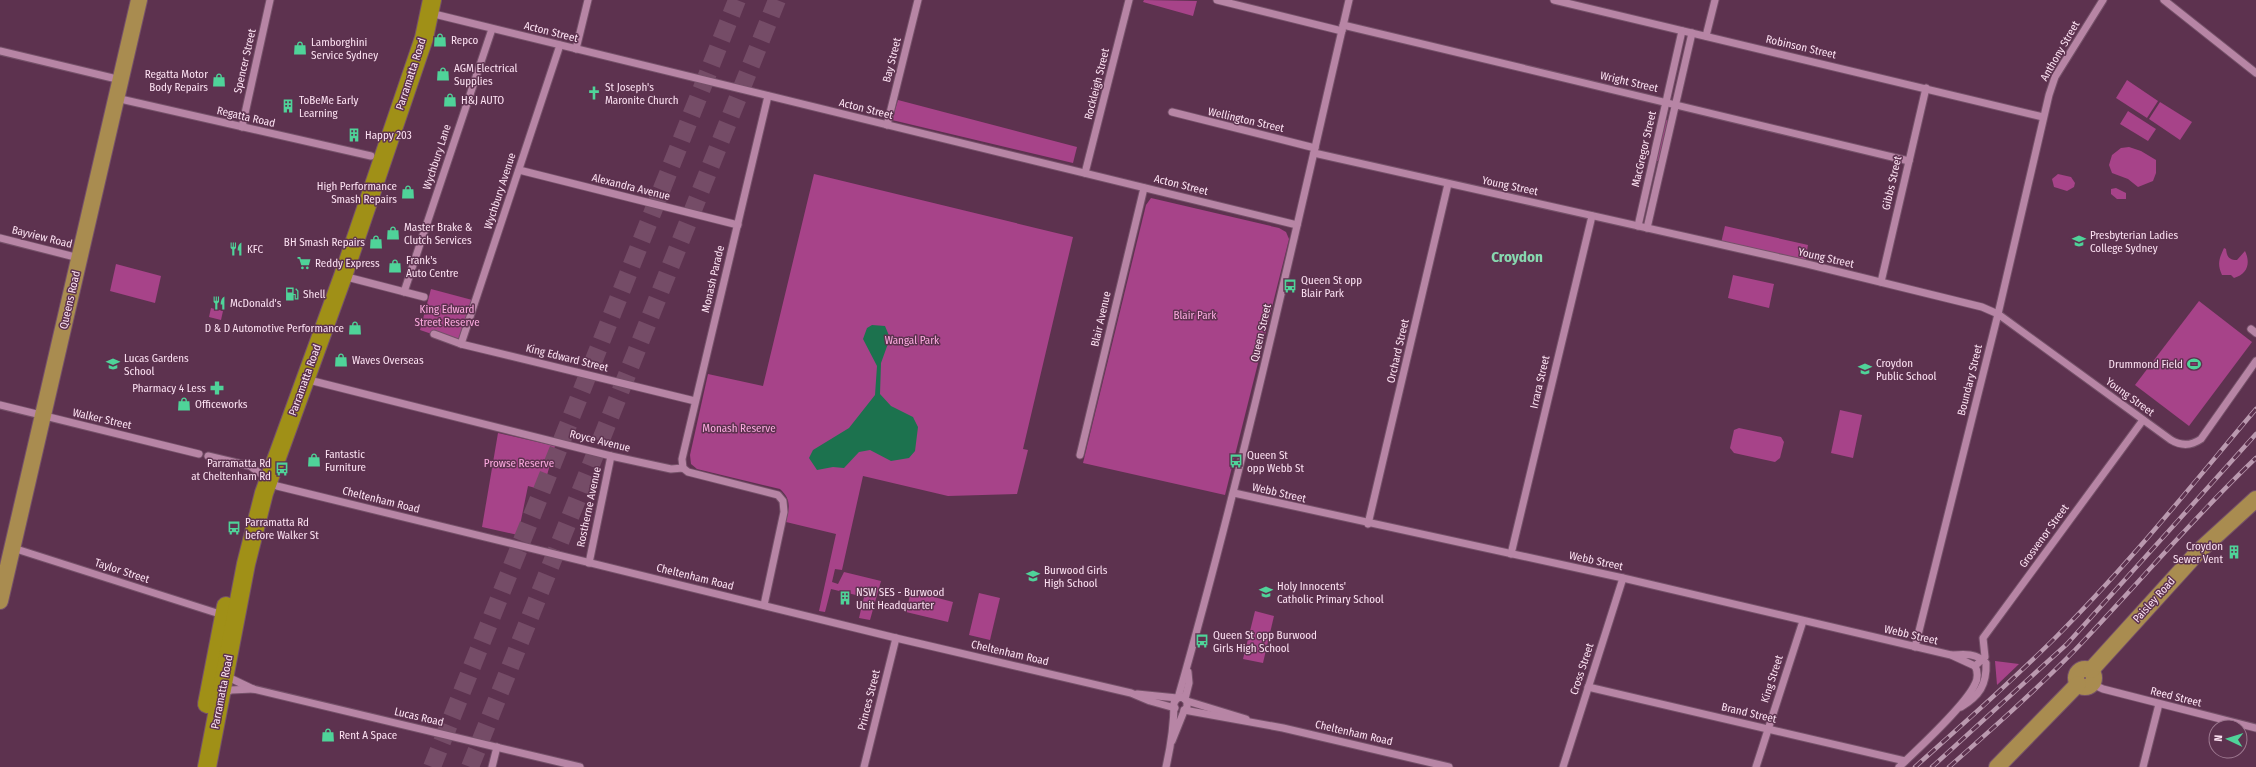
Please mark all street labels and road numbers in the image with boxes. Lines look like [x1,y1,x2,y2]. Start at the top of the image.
street label: Anthony Street [2038,18,2083,83]
street label: Acton Street [523,19,580,45]
street label: Spencer Street [231,27,259,95]
street label: Robinson Street [1764,33,1838,62]
street label: Parramatta Road [393,36,429,112]
street label: Bay Street [880,36,904,84]
street label: Rockleigh Street [1082,47,1112,121]
street label: Wright Street [1599,69,1660,95]
street label: Acton Street [838,96,895,122]
street label: Regatta Road [216,104,276,130]
street label: Wellington Street [1207,105,1286,135]
street label: MacGregor Street [1629,109,1659,188]
street label: Wychbury Lane [420,123,454,191]
street label: Wychbury Avenue [482,151,518,231]
street label: Gibbs Street [1879,154,1905,211]
street label: Alexandra Avenue [591,171,671,203]
street label: Acton Street [1153,172,1210,198]
street label: Young Street [1481,174,1540,198]
street label: Bayview Road [10,223,74,251]
street label: Monash Parade [699,244,727,314]
street label: Young Street [1797,245,1856,271]
street label: Queens Road [57,270,83,330]
street label: Blair Avenue [1088,290,1114,348]
street label: Queen Street [1248,302,1274,363]
street label: Orchard Street [1384,317,1412,384]
street label: King Edward Street [524,341,610,375]
street label: Parramatta Road [286,343,324,417]
street label: Boundary Street [1955,343,1985,417]
street label: Irrara Street [1528,354,1553,410]
street label: Young Street [2103,375,2157,419]
street label: Walker Street [71,406,133,432]
street label: Royce Avenue [568,427,632,455]
street label: Rostherne Avenue [574,466,604,548]
street label: Webb Street [1251,480,1308,506]
street label: Cheltenham Road [341,484,421,516]
street label: Grosvenor Street [2017,501,2072,570]
street label: Webb Street [1568,549,1625,573]
street label: Taylor Street [93,556,151,586]
street label: Cheltenham Road [655,561,735,593]
street label: Paisley Road [2130,575,2178,625]
street label: Webb Street [1883,622,1940,648]
street label: Cheltenham Road [970,638,1050,668]
street label: Cross Street [1568,641,1597,697]
street label: King Street [1758,653,1786,704]
street label: Parramatta Road [208,654,236,730]
street label: Princes Street [855,668,883,732]
street label: Reed Street [2149,684,2203,710]
street label: Brand Street [1720,700,1778,726]
street label: Lucas Road [393,705,445,729]
street label: Cheltenham Road [1314,718,1394,748]

